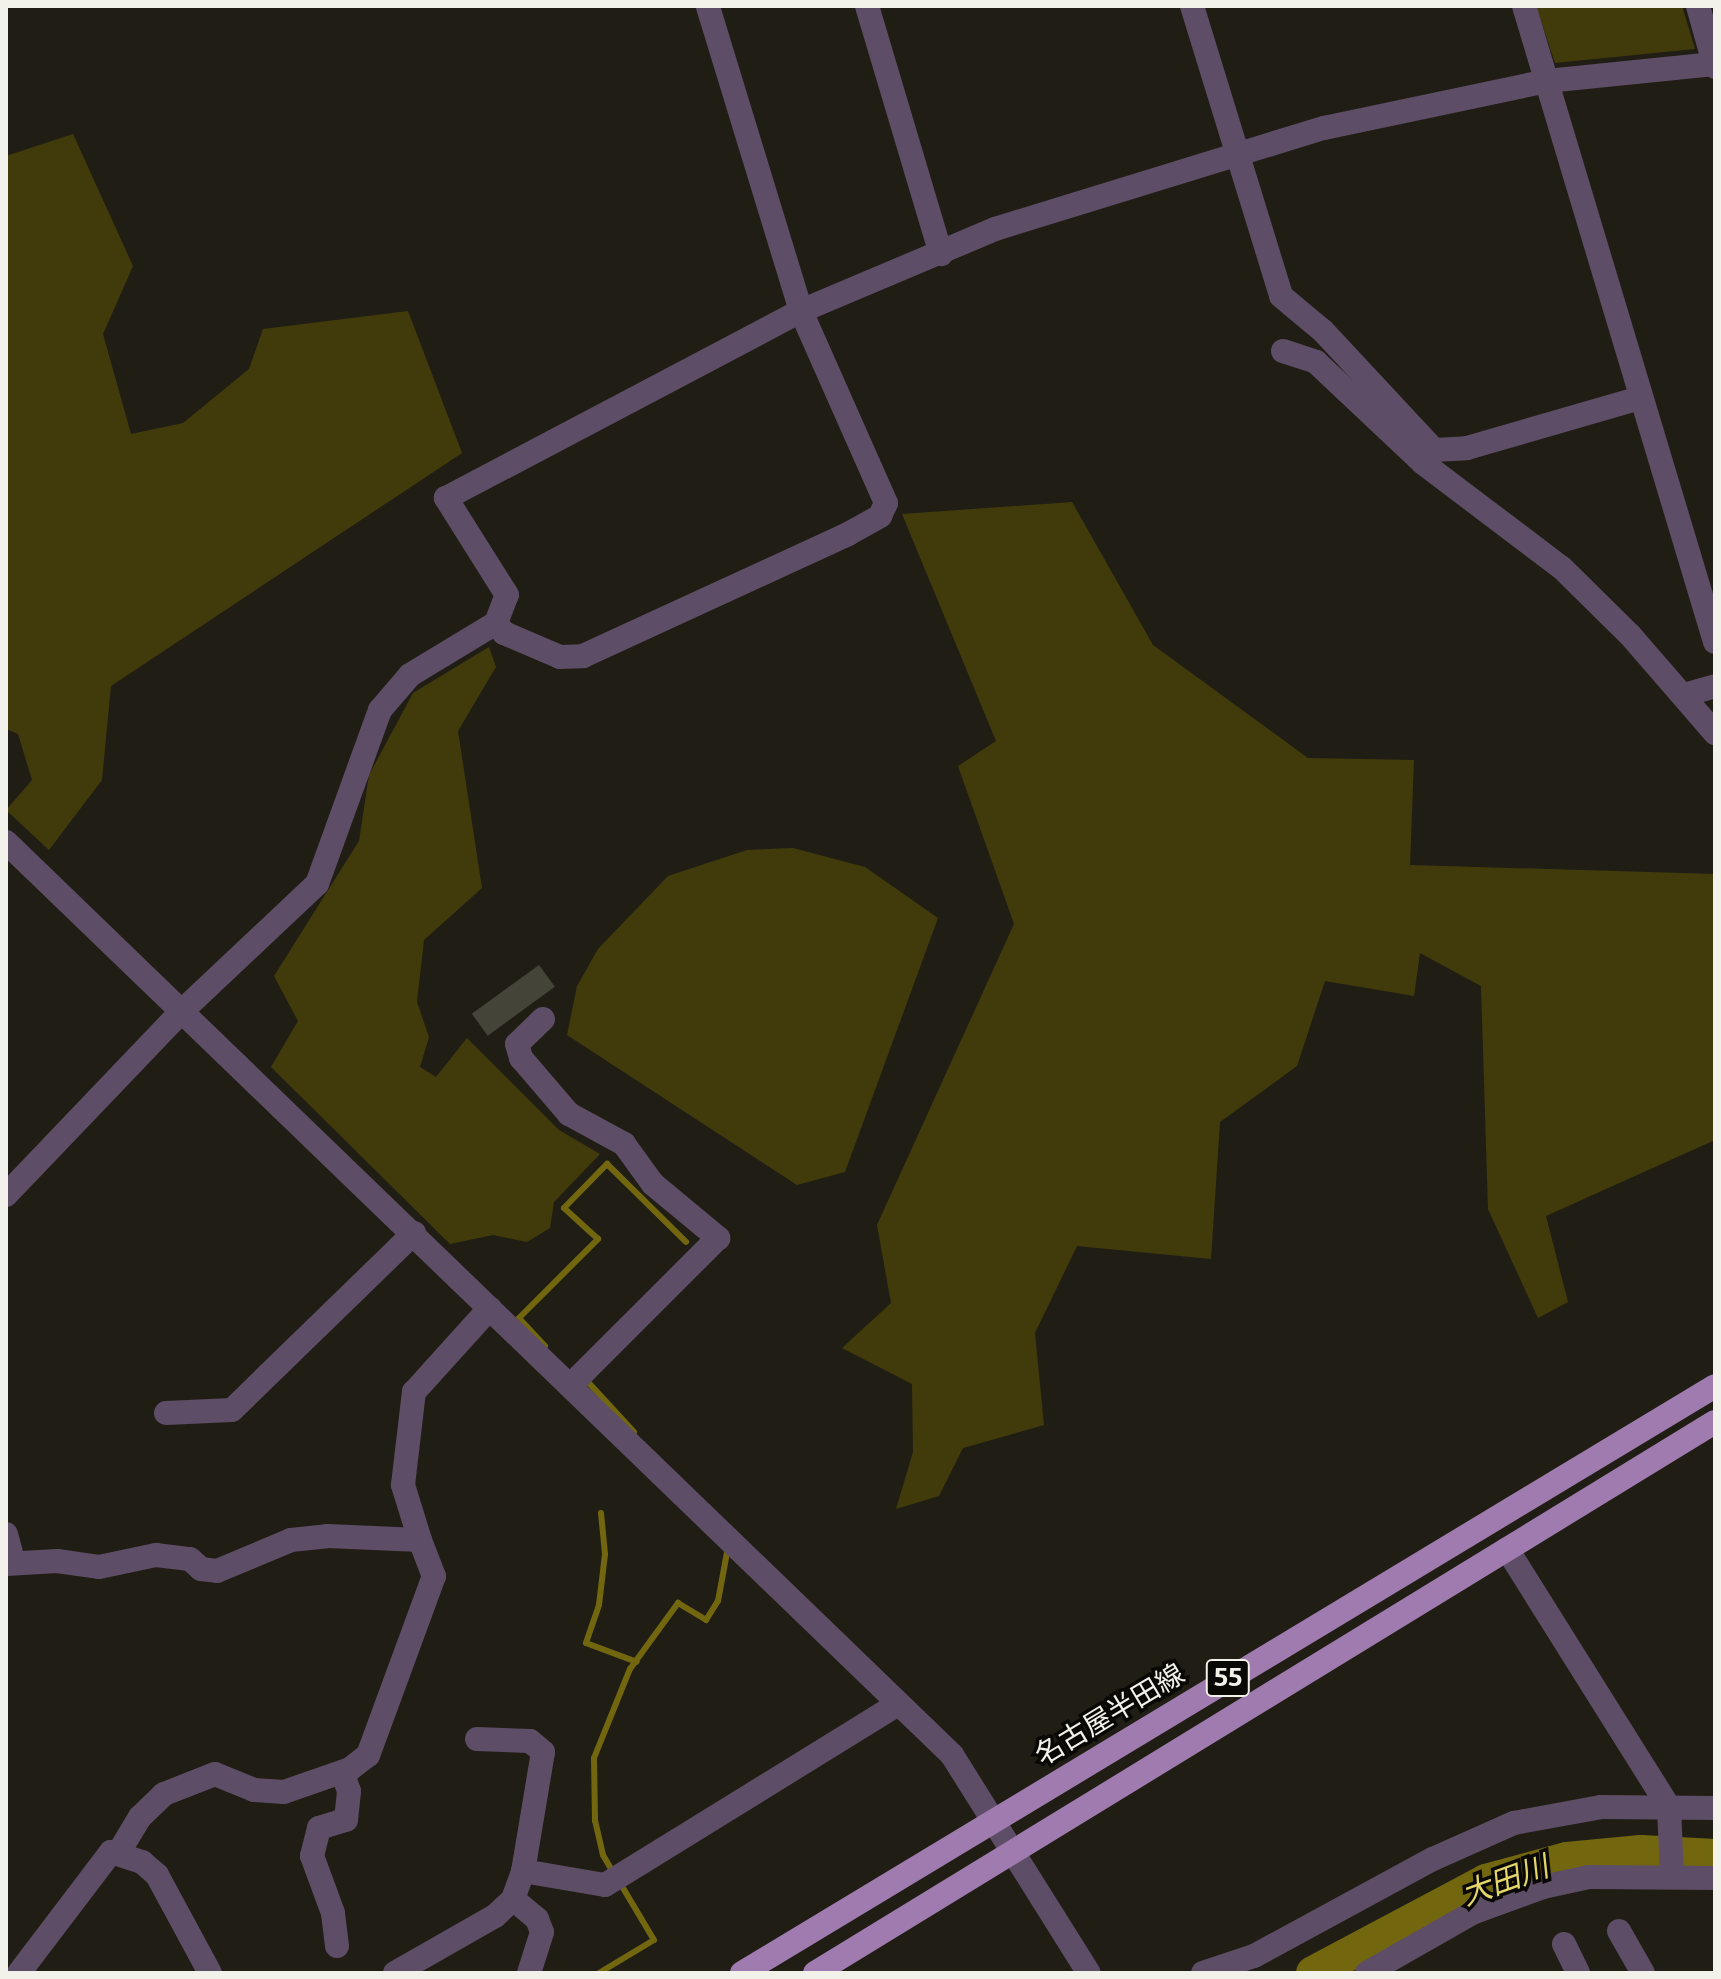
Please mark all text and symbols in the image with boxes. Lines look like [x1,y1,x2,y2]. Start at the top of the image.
road number: 55 [1204,1656,1252,1700]
street label: 名古屋半田線 [1029,1657,1191,1773]
water label: 大田川 [1457,1849,1553,1913]

